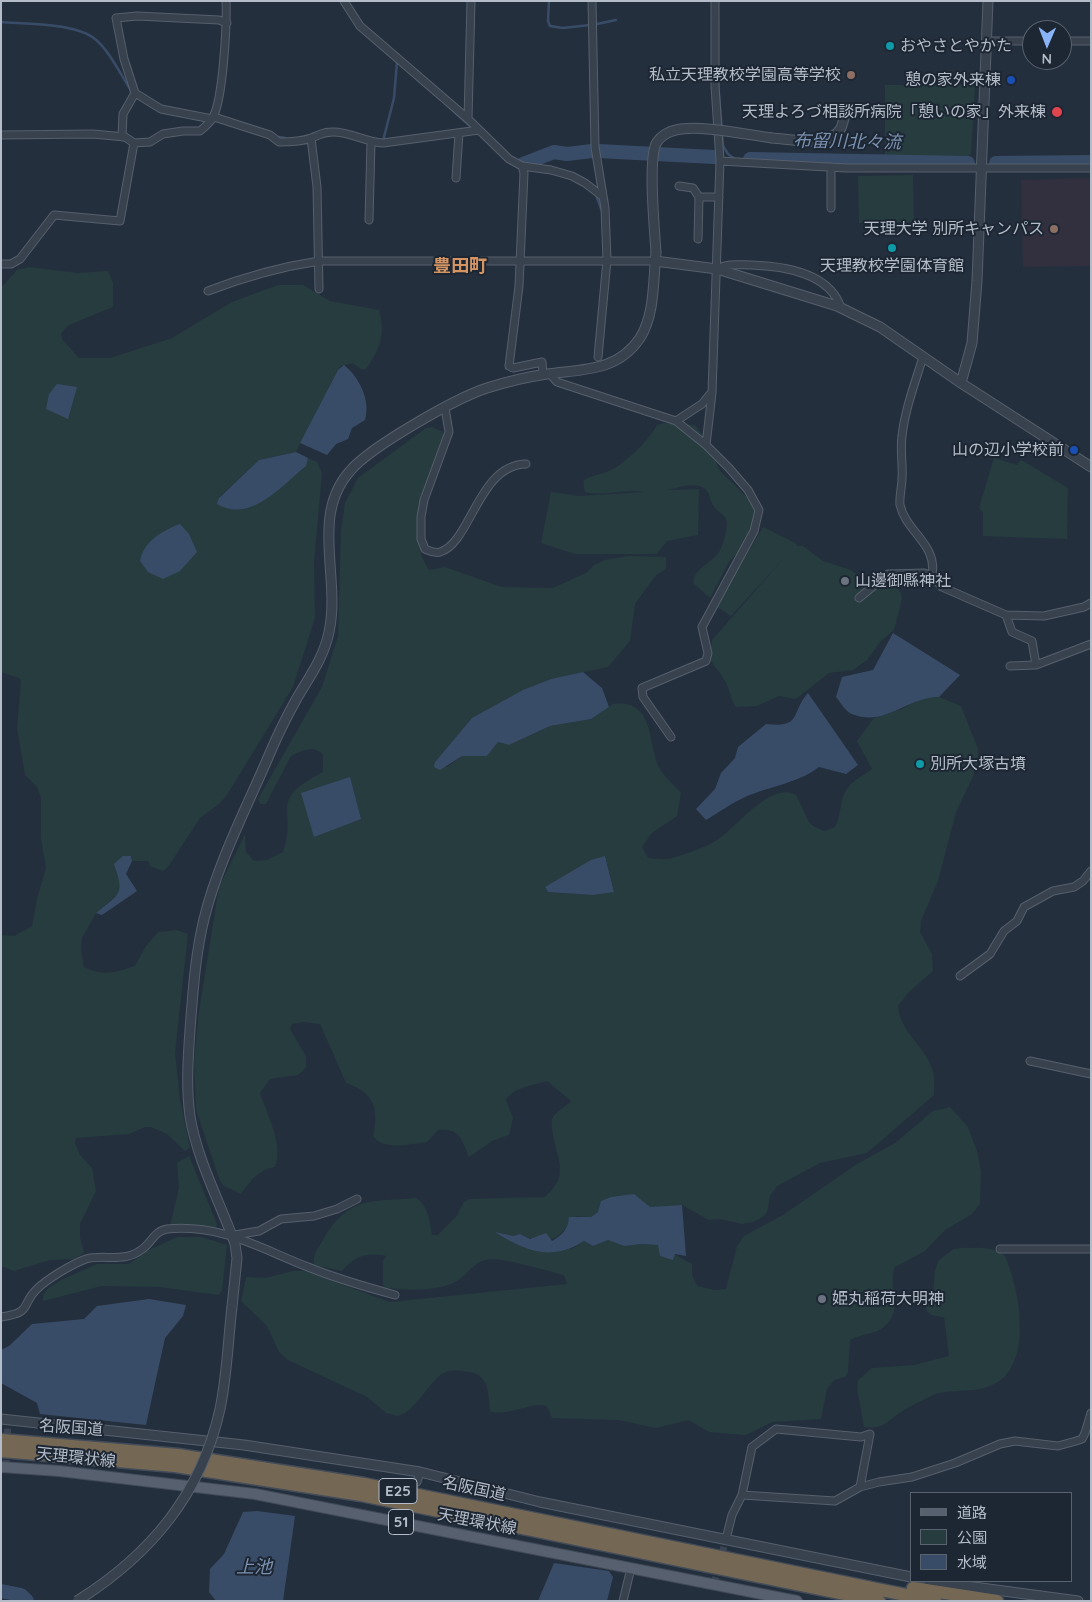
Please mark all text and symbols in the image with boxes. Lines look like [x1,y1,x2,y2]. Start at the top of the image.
north arrow [1022,20,1072,70]
place label: おやさとやかた [900,36,1012,56]
marker: おやさとやかた [884,40,896,52]
text: N [1041,50,1052,68]
place label: 私立天理教校学園高等学校 [649,65,841,85]
marker: 私立天理教校学園高等学校 [845,69,857,81]
place label: 憩の家外来棟 [905,70,1001,90]
marker: 憩の家外来棟 [1005,74,1017,86]
place label: 天理よろづ相談所病院「憩いの家」外来棟 [742,102,1046,122]
marker: 天理よろづ相談所病院「憩いの家」外来棟 [1050,105,1064,119]
water label: 布留川北々流 [793,130,901,154]
place label: 天理大学 別所キャンパス [864,219,1044,239]
marker: 天理大学 別所キャンパス [1048,223,1060,235]
marker: 天理教校学園体育館 [886,242,898,254]
district label: 豊田町 [433,256,487,278]
place label: 天理教校学園体育館 [820,256,964,276]
place label: 山の辺小学校前 [952,440,1064,460]
marker: 山の辺小学校前 [1068,444,1080,456]
place label: 山邊御縣神社 [855,571,951,591]
marker: 山邊御縣神社 [839,575,851,587]
place label: 別所大塚古墳 [930,754,1026,774]
marker: 別所大塚古墳 [914,758,926,770]
place label: 姫丸稲荷大明神 [832,1289,944,1309]
marker: 姫丸稲荷大明神 [816,1293,828,1305]
street label: 名阪国道 [38,1416,104,1440]
street label: 天理環状線 [35,1444,117,1472]
street label: 名阪国道 [441,1473,507,1505]
road number: E25 [379,1478,417,1504]
legend [910,1492,1072,1582]
text: 道路 [957,1503,987,1522]
street label: 天理環状線 [436,1505,518,1539]
road number: 51 [388,1510,414,1534]
text: 公園 [957,1528,987,1547]
text: 水域 [957,1553,987,1572]
water label: 上池 [236,1557,272,1579]

